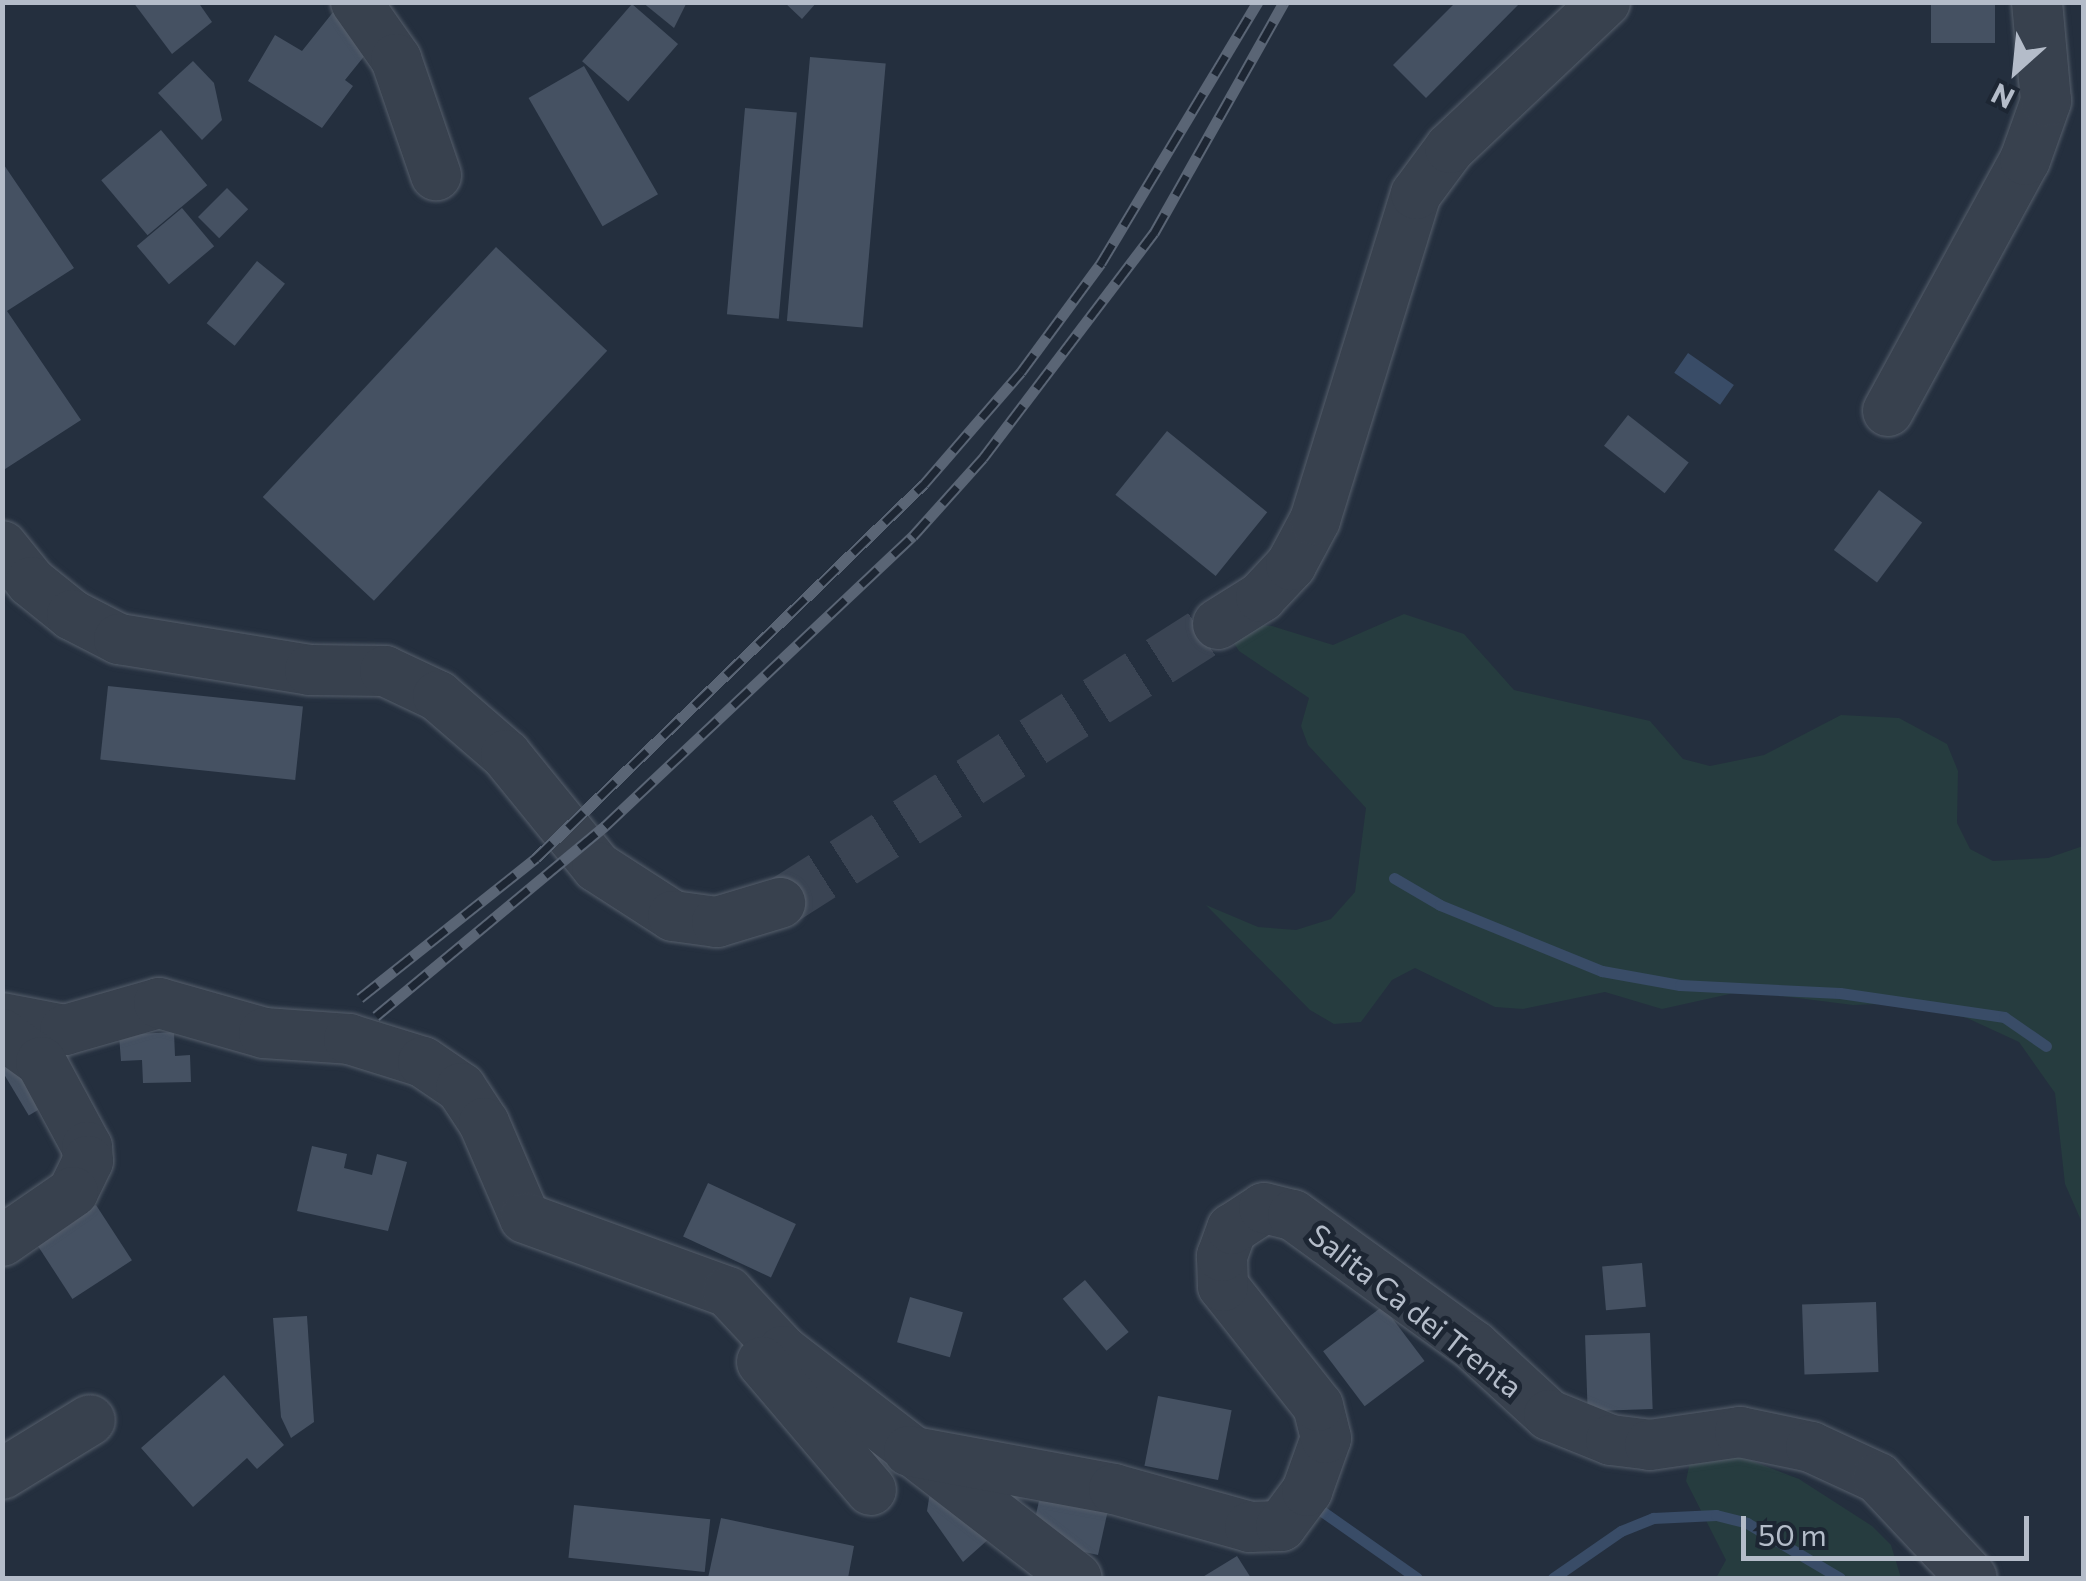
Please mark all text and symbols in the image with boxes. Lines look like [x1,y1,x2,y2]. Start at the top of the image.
north arrow [1966,20,2066,120]
text: N [1985,77,2019,117]
street label: Salita Ca dei Trenta [1302,1216,1530,1404]
scale bar [1746,1496,2034,1558]
text: 50 m [1758,1515,1827,1552]

